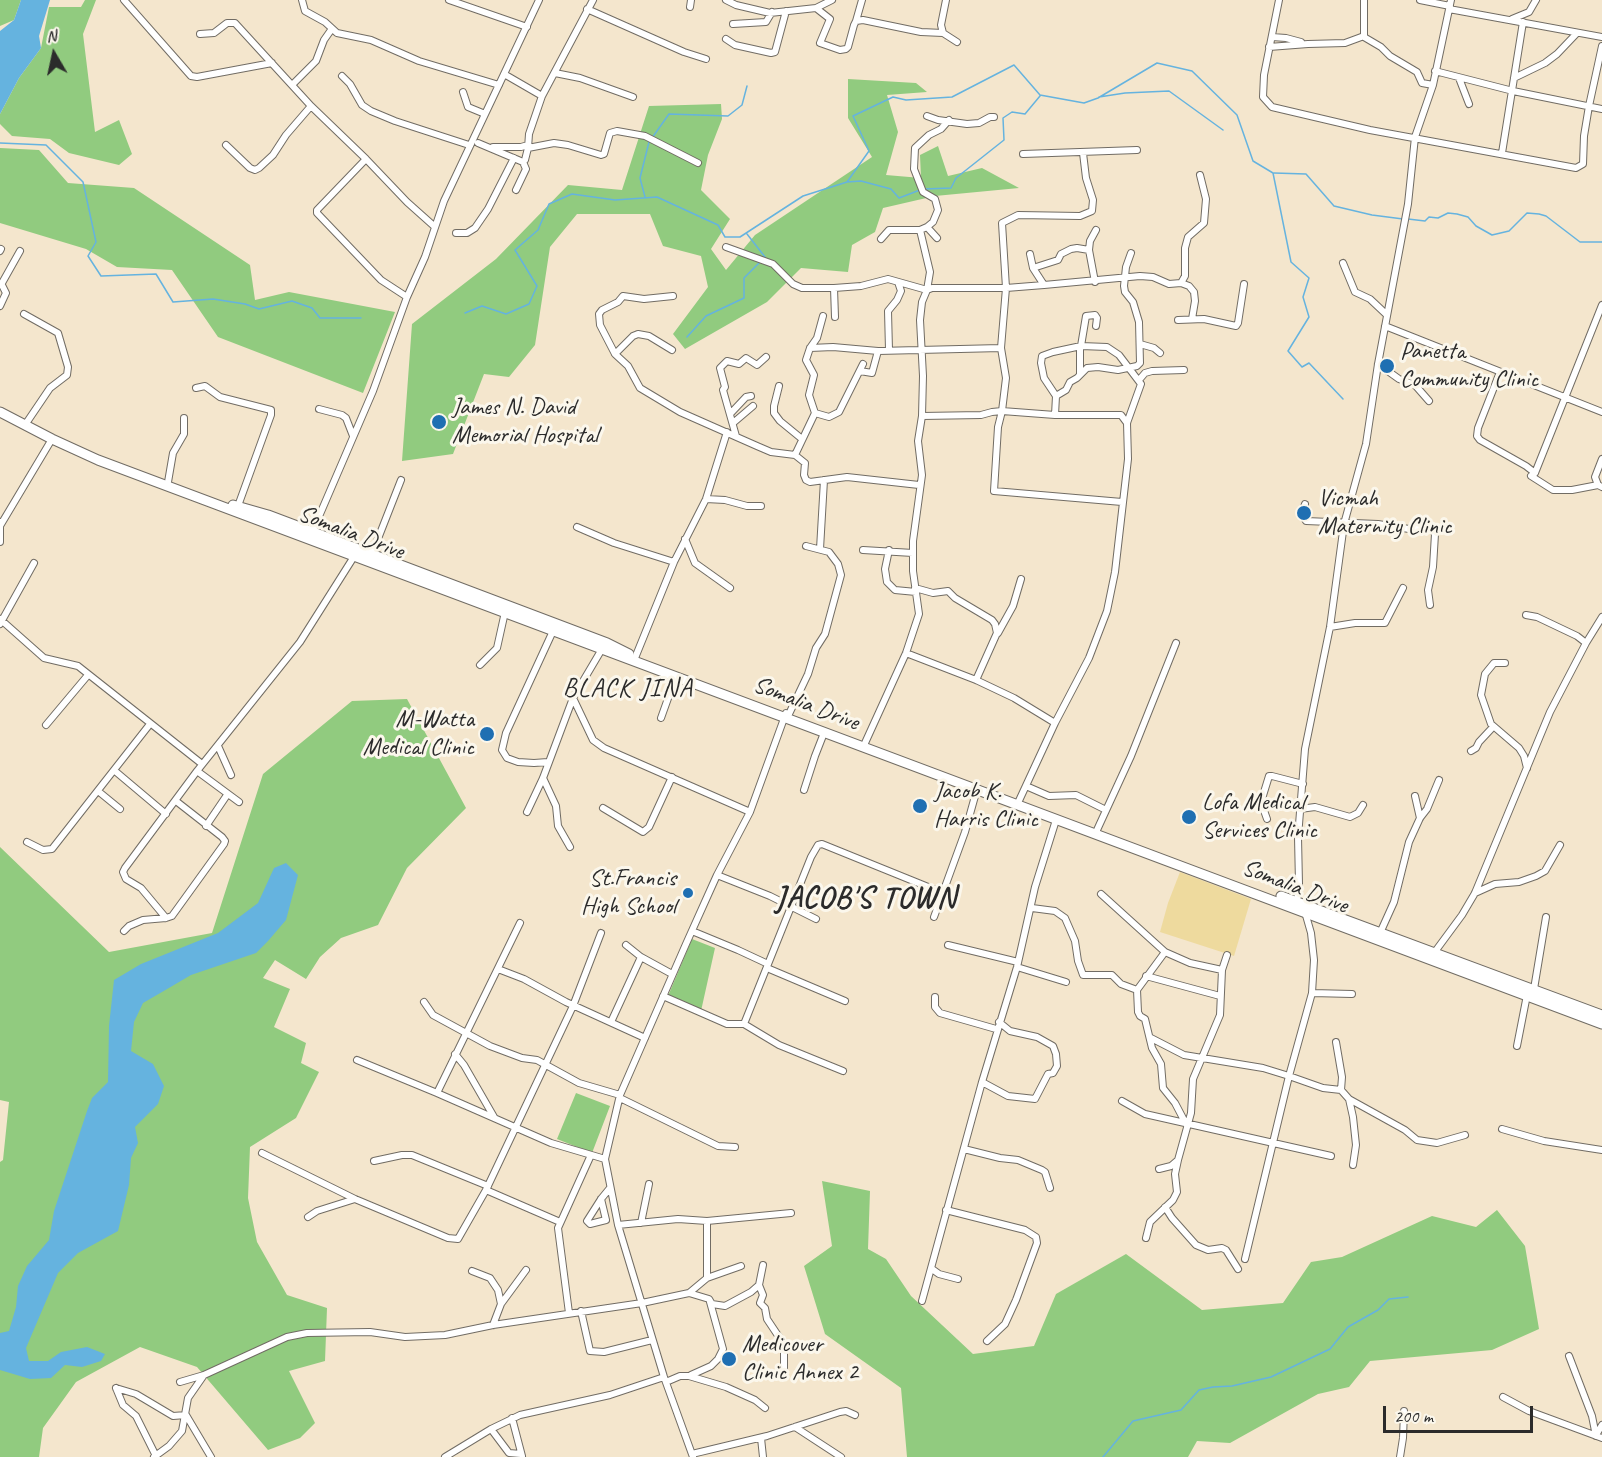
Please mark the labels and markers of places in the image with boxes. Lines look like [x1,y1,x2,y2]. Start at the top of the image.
place label: Panetta Community Clinic [1400,338,1538,394]
marker: Panetta Community Clinic [1378,357,1396,375]
place label: James N. David Memorial Hospital [452,394,598,450]
marker: James N. David Memorial Hospital [430,413,448,431]
place label: Vicmah Maternity Clinic [1318,485,1452,541]
marker: Vicmah Maternity Clinic [1295,504,1313,522]
place label: M-Watta Medical Clinic [363,706,474,762]
marker: M-Watta Medical Clinic [478,725,496,743]
place label: Jacob K. Harris Clinic [934,778,1038,834]
place label: Lofa Medical Services Clinic [1202,789,1317,845]
marker: Jacob K. Harris Clinic [911,797,929,815]
marker: Lofa Medical Services Clinic [1180,808,1198,826]
place label: St.Francis High School [581,865,676,921]
marker: St.Francis High School [681,886,695,900]
place label: Medicover Clinic Annex 2 [742,1331,858,1387]
marker: Medicover Clinic Annex 2 [720,1350,738,1368]

